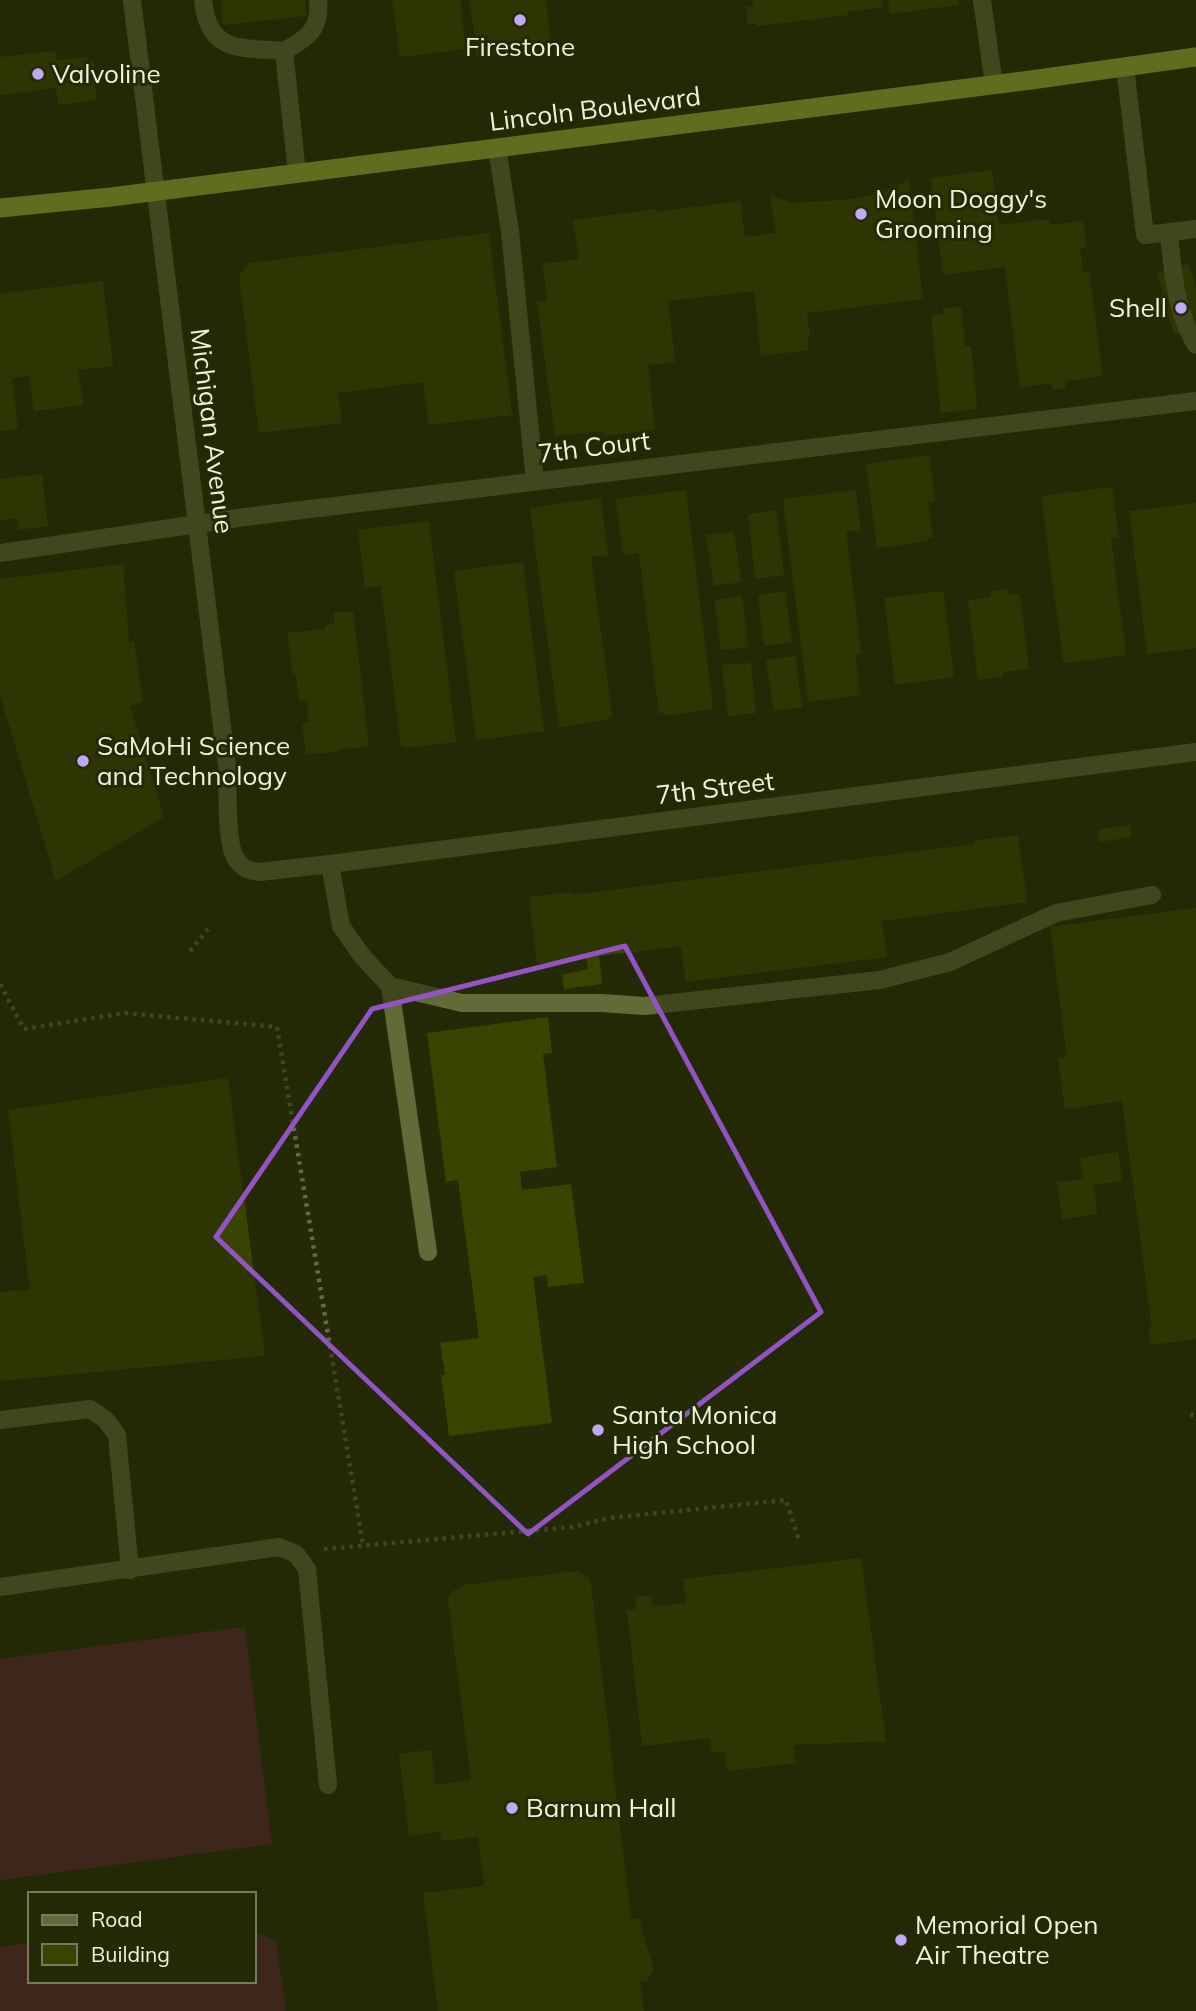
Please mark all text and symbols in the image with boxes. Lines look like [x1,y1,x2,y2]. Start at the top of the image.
marker: Firestone [512,12,528,28]
place label: Firestone [465,30,575,63]
place label: Valvoline [52,57,161,90]
marker: Valvoline [30,66,46,82]
street label: Lincoln Boulevard [487,79,703,138]
place label: Moon Doggy's Grooming [875,182,1047,245]
marker: Moon Doggy's Grooming [853,206,869,222]
place label: Shell [1109,291,1167,324]
marker: Shell [1173,300,1189,316]
street label: Michigan Avenue [184,326,241,536]
street label: 7th Court [536,423,652,470]
place label: SaMoHi Science and Technology [97,729,290,792]
marker: SaMoHi Science and Technology [75,753,91,769]
street label: 7th Street [654,764,776,811]
place label: Santa Monica High School [612,1398,777,1461]
marker: Santa Monica High School [590,1422,606,1438]
place label: Barnum Hall [526,1791,676,1824]
marker: Barnum Hall [504,1800,520,1816]
legend [28,1892,256,1983]
text: Road [91,1906,142,1932]
place label: Memorial Open Air Theatre [915,1908,1098,1971]
marker: Memorial Open Air Theatre [893,1932,909,1948]
text: Building [91,1941,170,1967]

